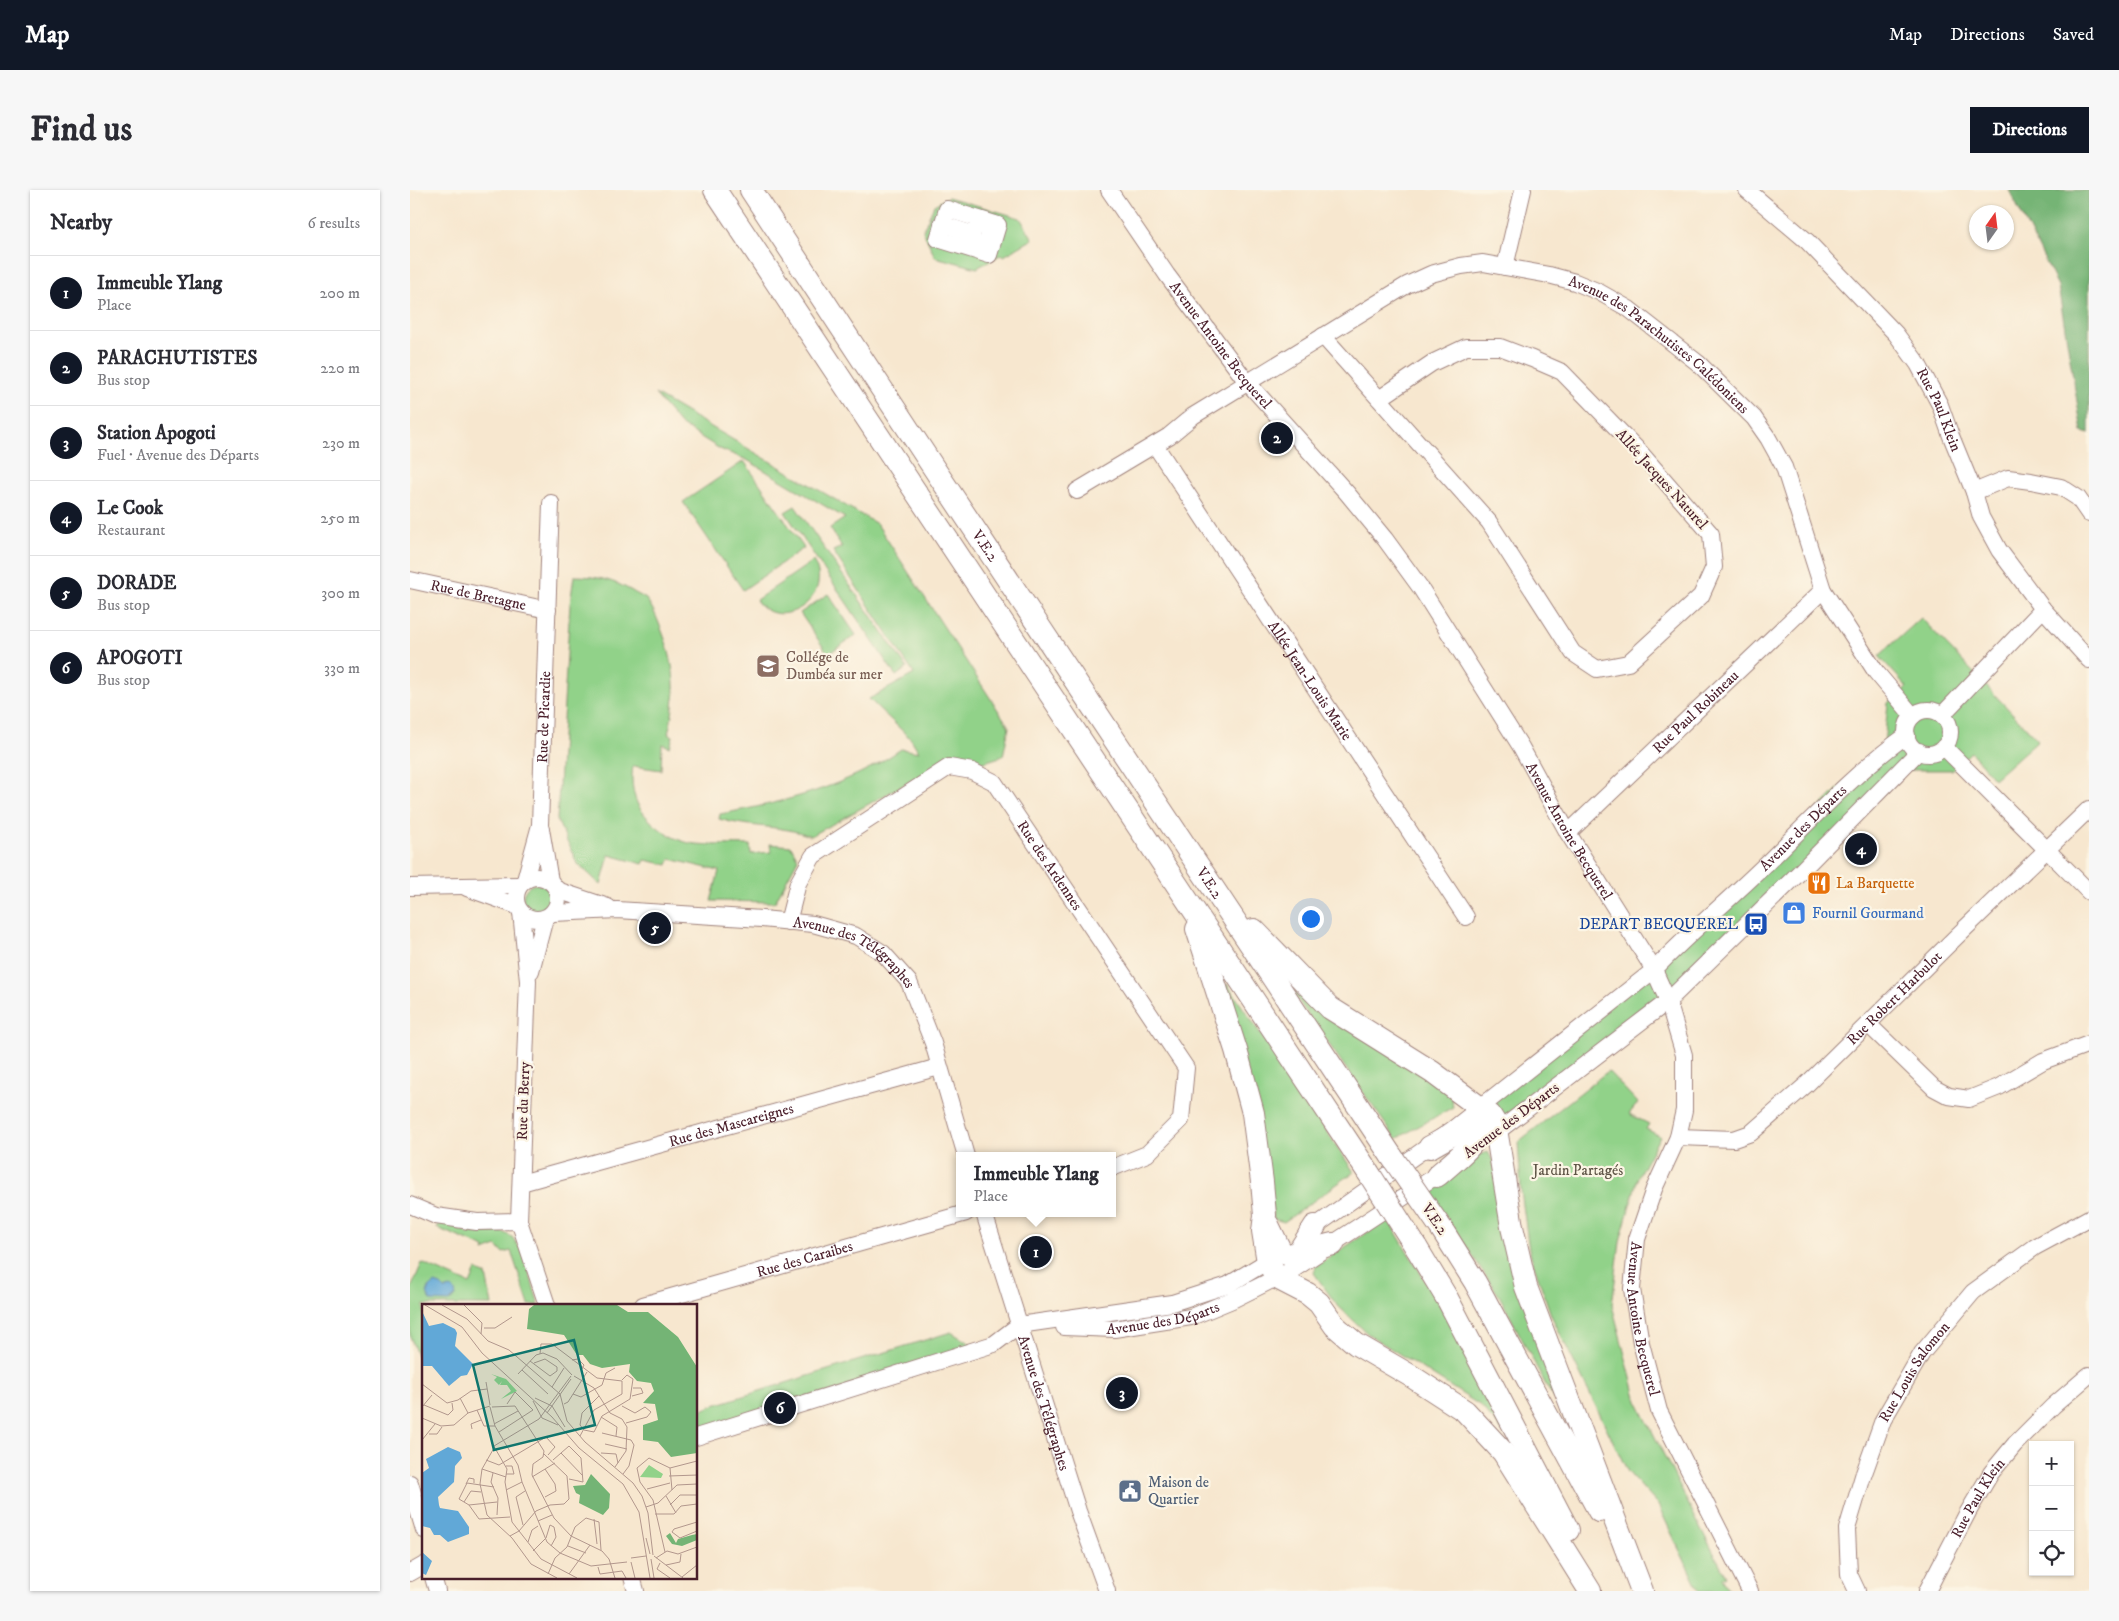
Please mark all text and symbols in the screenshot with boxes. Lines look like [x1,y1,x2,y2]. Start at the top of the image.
text: Map [25,20,69,50]
text: Map [1889,24,1922,46]
text: Directions [1950,24,2025,46]
text: Saved [2053,24,2094,46]
button: Directions [1970,107,2089,153]
text: Find us [30,108,132,152]
north arrow [1969,205,2014,250]
text: Nearby [50,210,112,236]
text: 6 results [307,213,360,233]
text: Immeuble Ylang [97,272,222,295]
street label: Avenue des Parachutistes Calédoniens [1566,272,1753,418]
street label: Avenue Antoine Becquerel [1165,278,1276,413]
text: 1 [63,283,69,303]
text: 200 m [319,283,360,303]
text: Place [97,295,131,315]
text: PARACHUTISTES [97,347,258,370]
text: 2 [62,358,70,378]
text: 220 m [320,358,360,378]
street label: Rue Paul Klein [1912,365,1965,455]
text: Bus stop [97,370,150,390]
pin: 2 [1261,419,1293,457]
text: Station Apogoti [97,422,216,445]
street label: Allée Jacques Naturel [1612,425,1712,534]
text: 3 [63,433,69,453]
text: 230 m [322,433,360,453]
text: Fuel · Avenue des Départs [97,445,259,465]
text: Le Cook [97,497,163,520]
text: 4 [61,508,71,528]
text: 250 m [320,508,360,528]
text: Restaurant [97,520,165,540]
street label: V.E.2 [967,526,1003,566]
text: DORADE [97,572,177,595]
street label: Rue de Bretagne [429,576,528,615]
text: 5 [62,583,70,603]
text: 300 m [321,583,360,603]
text: Bus stop [97,595,150,615]
street label: Allée Jean-Louis Marie [1263,617,1356,744]
text: APOGOTI [97,647,183,670]
place label: Collége de Dumbéa sur mer [786,648,883,684]
school or university icon: Collége de Dumbéa sur mer [755,653,781,679]
text: 6 [62,658,70,678]
text: 330 m [324,658,360,678]
street label: Rue Paul Robineau [1648,666,1743,758]
text: Bus stop [97,670,150,690]
street label: Rue de Picardie [533,671,555,763]
street label: Avenue Antoine Becquerel [1521,759,1617,904]
street label: Avenue des Départs [1756,781,1851,875]
street label: Rue des Ardennes [1013,817,1086,914]
pin: 4 [1845,830,1877,868]
street label: V.E.2 [1191,863,1227,903]
restaurant icon: La Barquette [1806,870,1832,896]
place label: La Barquette [1836,874,1915,893]
shop icon: Fournil Gourmand [1781,900,1807,926]
place label: Fournil Gourmand [1812,904,1924,923]
your location [1298,906,1324,932]
pin: 5 [639,909,671,947]
bus stop icon: DEPART BECQUEREL [1743,911,1769,937]
street label: Avenue des Télégraphes [792,913,919,991]
place label: DEPART BECQUEREL [1579,915,1738,934]
street label: Rue Robert Harbulot [1843,947,1946,1049]
street label: Rue du Berry [513,1061,534,1141]
street label: Avenue des Départs [1460,1078,1563,1163]
street label: Rue des Mascareignes [667,1099,796,1152]
popup [956,1152,1116,1217]
park label: Jardin Partagés [1531,1161,1623,1180]
text: Immeuble Ylang [974,1163,1098,1186]
text: Place [974,1186,1008,1206]
street label: V.E.2 [1417,1199,1452,1239]
pin: 1 [1020,1233,1052,1271]
street label: Rue des Caraibes [754,1237,855,1282]
street label: Avenue Antoine Becquerel [1622,1241,1664,1398]
street label: Avenue des Départs [1106,1297,1222,1339]
inset map [422,1304,698,1578]
street label: Rue Louis Salomon [1875,1318,1954,1426]
street label: Avenue des Télégraphes [1013,1333,1074,1473]
pin: 3 [1106,1374,1138,1412]
pin: 6 [764,1389,796,1427]
map controls [2029,1441,2074,1576]
button: + [2029,1441,2074,1486]
street label: Rue Paul Klein [1947,1454,2009,1541]
place label: Maison de Quartier [1148,1473,1209,1509]
public building icon: Maison de Quartier [1117,1478,1143,1504]
button: − [2029,1486,2074,1531]
button: locate [2029,1531,2074,1576]

